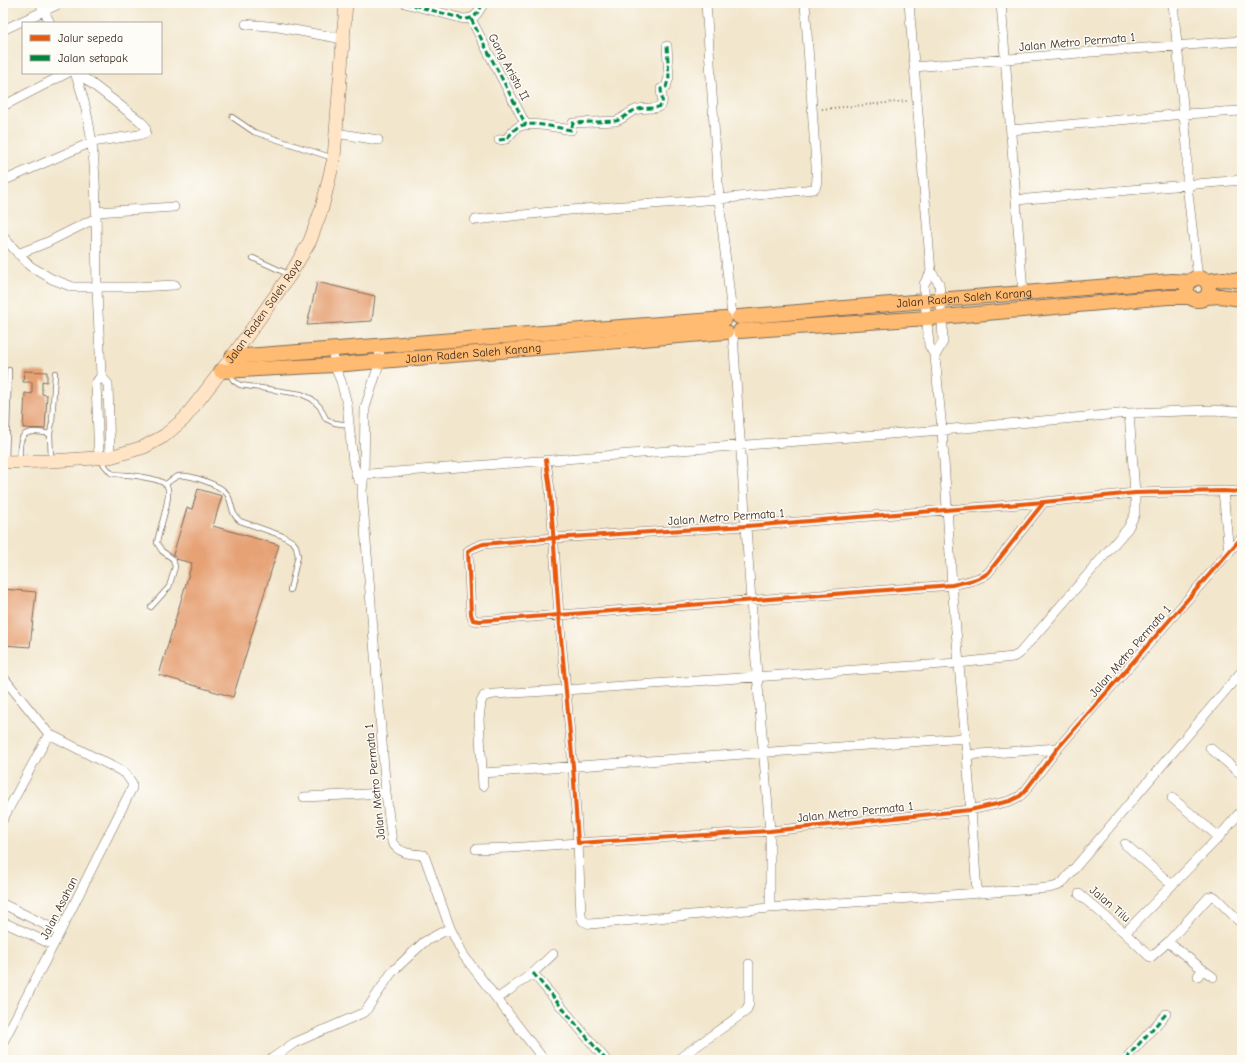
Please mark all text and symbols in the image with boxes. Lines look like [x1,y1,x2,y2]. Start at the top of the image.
legend [22,22,162,74]
street label: Jalan Metro Permata 1 [1018,30,1136,54]
text: Jalur sepeda [58,31,123,45]
street label: Gang Arista II [485,31,533,103]
text: Jalan setapak [58,51,128,65]
street label: Jalan Raden Saleh Raya [223,256,305,366]
street label: Jalan Raden Saleh Karang [896,285,1033,310]
street label: Jalan Raden Saleh Karang [405,341,542,366]
street label: Jalan Metro Permata 1 [667,506,785,528]
street label: Jalan Metro Permata 1 [1086,602,1174,700]
street label: Jalan Metro Permata 1 [362,723,388,841]
street label: Jalan Metro Permata 1 [796,799,914,825]
street label: Jalan Asahan [37,874,81,942]
street label: Jalan Tilu [1087,883,1133,925]

